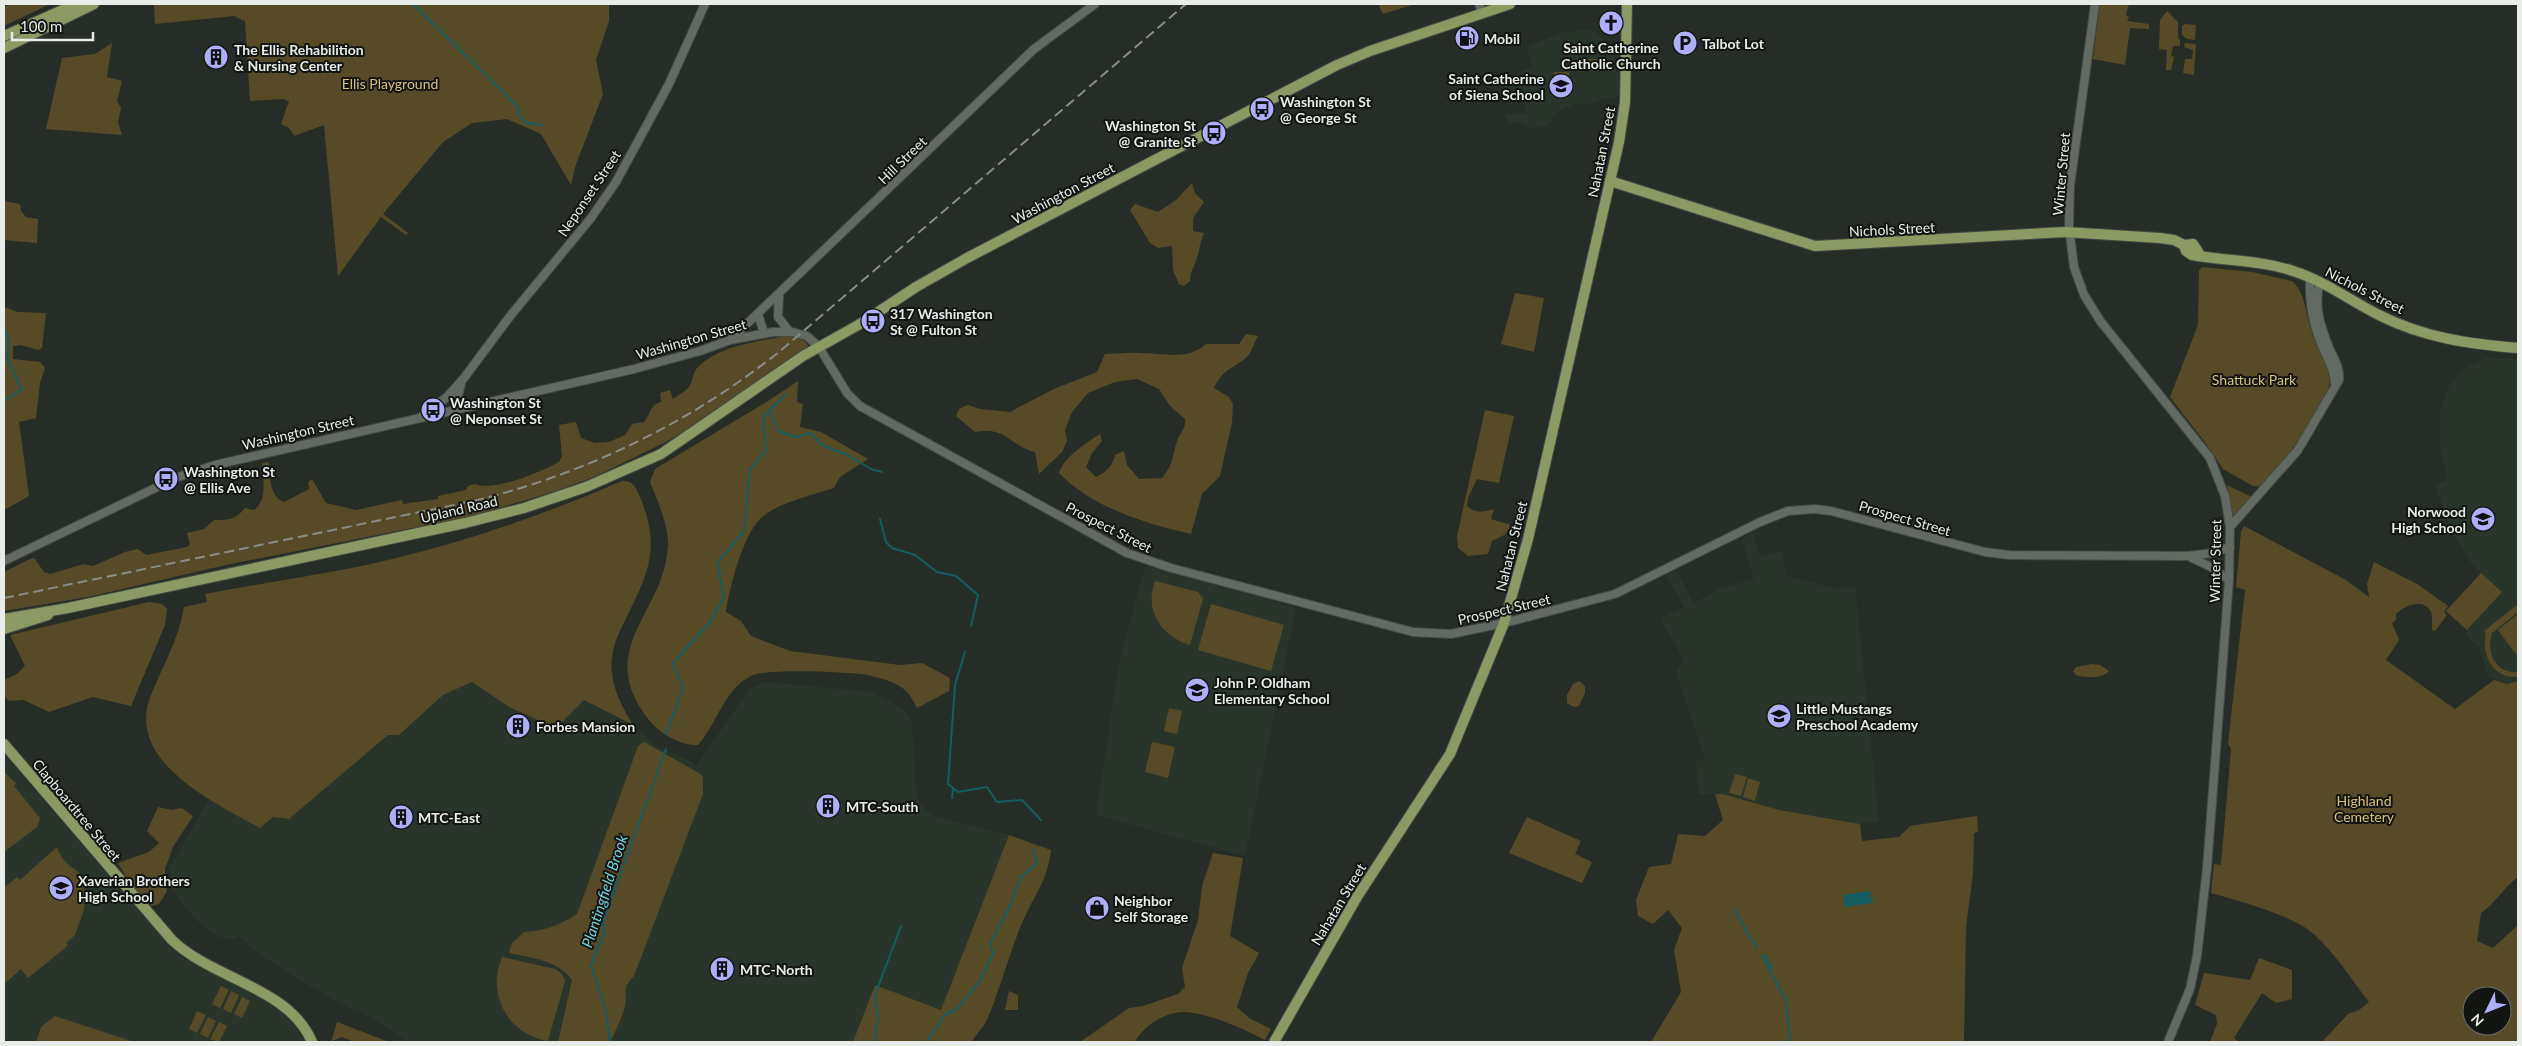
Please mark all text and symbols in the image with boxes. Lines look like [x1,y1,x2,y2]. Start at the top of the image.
scale bar [12,10,94,42]
church icon: Saint Catherine Catholic Church [1598,10,1624,36]
text: 100 m [20,17,62,35]
fuel station icon: Mobil [1454,25,1480,51]
place label: Mobil [1484,30,1520,47]
parking icon: Talbot Lot [1672,30,1698,56]
place label: Talbot Lot [1702,35,1765,52]
place label: Saint Catherine Catholic Church [1561,39,1661,72]
place label: The Ellis Rehabilition & Nursing Center [234,41,364,74]
building icon: The Ellis Rehabilition & Nursing Center [203,44,229,70]
place label: Saint Catherine of Siena School [1448,70,1545,103]
school or university icon: Saint Catherine of Siena School [1548,73,1574,99]
park label: Ellis Playground [342,75,438,92]
place label: Washington St @ George St [1280,93,1372,126]
bus stop icon: Washington St @ George St [1249,96,1275,122]
street label: Nahatan Street [1584,105,1618,199]
place label: Washington St @ Granite St [1105,117,1197,150]
bus stop icon: Washington St @ Granite St [1201,120,1227,146]
street label: Winter Street [2049,132,2073,216]
street label: Hill Street [874,133,930,187]
street label: Neponset Street [554,147,624,239]
street label: Washington Street [1009,159,1117,227]
street label: Nichols Street [1849,218,1935,240]
street label: Nichols Street [2323,263,2407,317]
place label: 317 Washington St @ Fulton St [890,305,993,338]
bus stop icon: 317 Washington St @ Fulton St [860,308,886,334]
street label: Washington Street [634,315,748,363]
park label: Shattuck Park [2212,371,2297,388]
place label: Washington St @ Neponset St [450,394,543,427]
bus stop icon: Washington St @ Neponset St [420,397,446,423]
street label: Washington Street [240,411,356,453]
place label: Washington St @ Ellis Ave [184,463,276,496]
bus stop icon: Washington St @ Ellis Ave [153,466,179,492]
street label: Upland Road [419,492,499,526]
street label: Prospect Street [1857,497,1953,539]
street label: Prospect Street [1063,498,1155,556]
street label: Nahatan Street [1492,499,1530,593]
place label: Norwood High School [2391,503,2466,536]
school or university icon: Norwood High School [2470,506,2496,532]
street label: Winter Street [2206,519,2224,603]
street label: Prospect Street [1456,590,1552,628]
place label: John P. Oldham Elementary School [1214,674,1330,707]
school or university icon: John P. Oldham Elementary School [1184,677,1210,703]
place label: Little Mustangs Preschool Academy [1796,700,1919,733]
school or university icon: Little Mustangs Preschool Academy [1766,703,1792,729]
building icon: Forbes Mansion [505,713,531,739]
place label: Forbes Mansion [536,718,635,735]
street label: Clapboardtree Street [29,756,125,864]
park label: Highland Cemetery [2334,792,2395,825]
building icon: MTC-South [815,793,841,819]
place label: MTC-South [846,798,919,815]
building icon: MTC-East [388,804,414,830]
place label: MTC-East [418,809,481,826]
water label: Plantingfield Brook [577,832,631,950]
street label: Nahatan Street [1307,860,1369,948]
place label: Xaverian Brothers High School [78,872,190,905]
school or university icon: Xaverian Brothers High School [48,875,74,901]
place label: Neighbor Self Storage [1114,892,1189,925]
shop icon: Neighbor Self Storage [1084,895,1110,921]
building icon: MTC-North [709,956,735,982]
place label: MTC-North [740,961,813,978]
north arrow [2462,986,2512,1036]
text: N [2467,1010,2487,1030]

